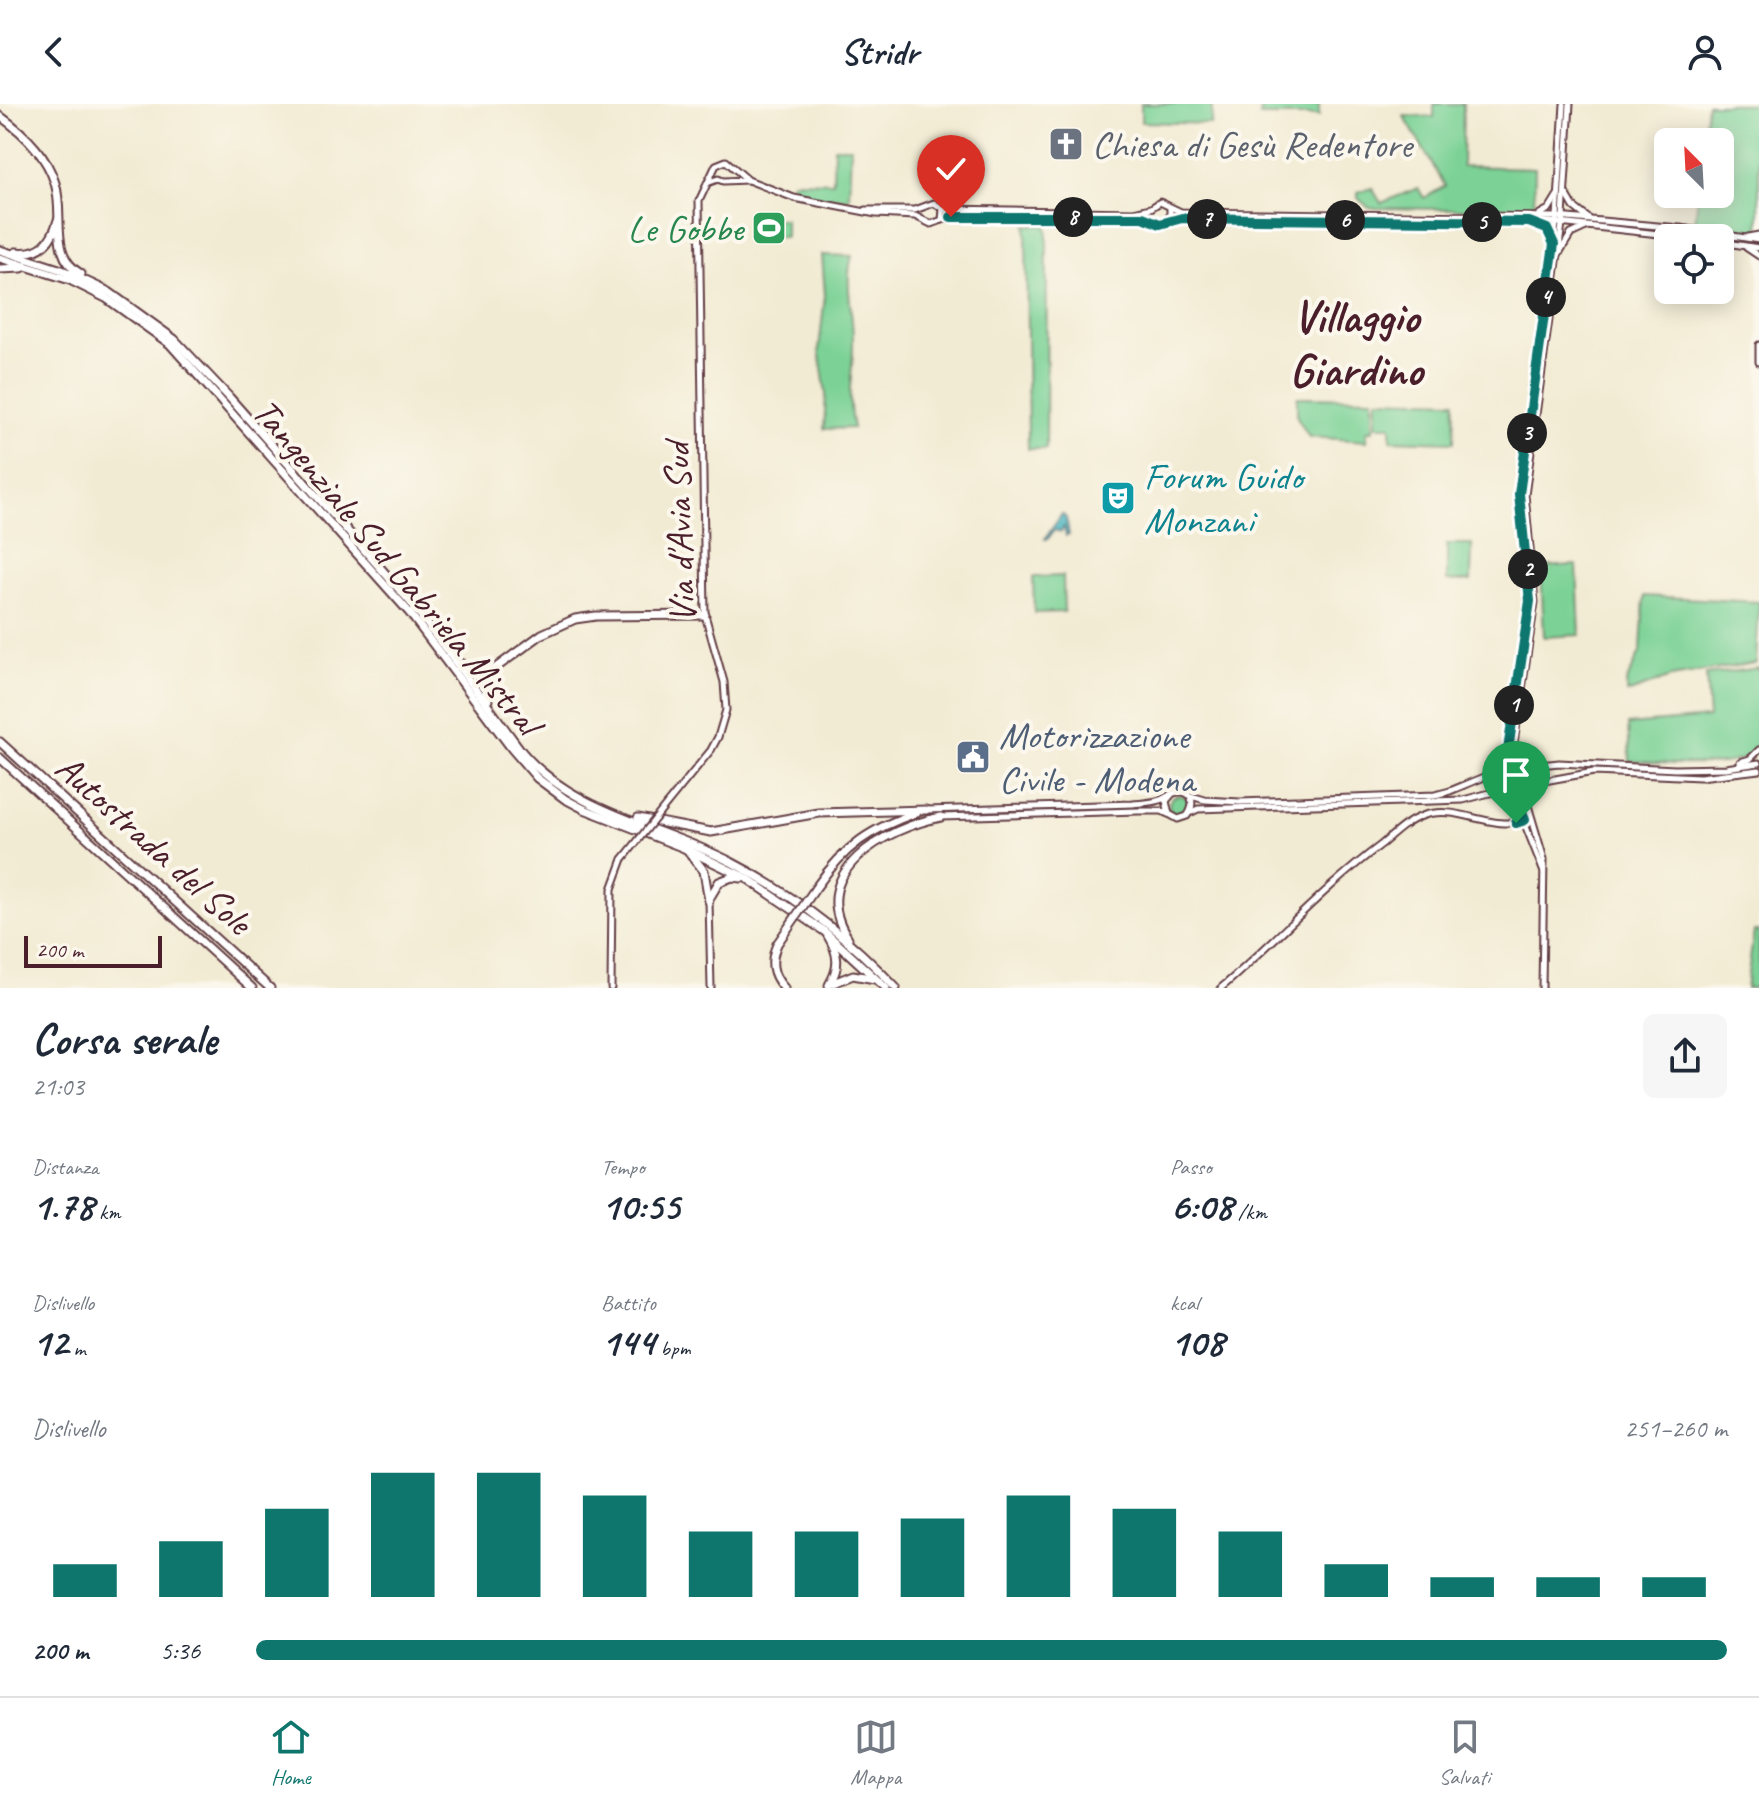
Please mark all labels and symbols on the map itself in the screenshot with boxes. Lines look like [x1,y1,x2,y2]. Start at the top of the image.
place label: Chiesa di Gesù Redentore [1092,121,1414,168]
church icon: Chiesa di Gesù Redentore [1047,125,1085,163]
north arrow [1654,128,1734,208]
pin [917,135,985,217]
pin: 8 [1053,197,1093,237]
pin: 7 [1187,199,1227,239]
pin: 6 [1325,200,1365,240]
pin: 5 [1462,202,1502,242]
place label: Le Gobbe [628,205,746,252]
sports icon: Le Gobbe [750,209,788,247]
pin: 4 [1526,277,1566,317]
district label: Villaggio Giardino [1290,288,1426,399]
street label: Tangenziale Sud Gabriela Mistral [242,389,555,749]
pin: 3 [1507,413,1547,453]
street label: Via d'Avia Sud [653,436,706,624]
place label: Forum Guido Monzani [1144,453,1306,544]
theatre icon: Forum Guido Monzani [1099,479,1137,517]
pin: 2 [1508,549,1548,589]
pin: 1 [1494,685,1534,725]
place label: Motorizzazione Civile - Modena [999,712,1198,803]
public building icon: Motorizzazione Civile - Modena [954,738,992,776]
pin [1482,741,1550,823]
street label: Autostrada del Sole [46,744,263,947]
scale bar [24,932,162,968]

